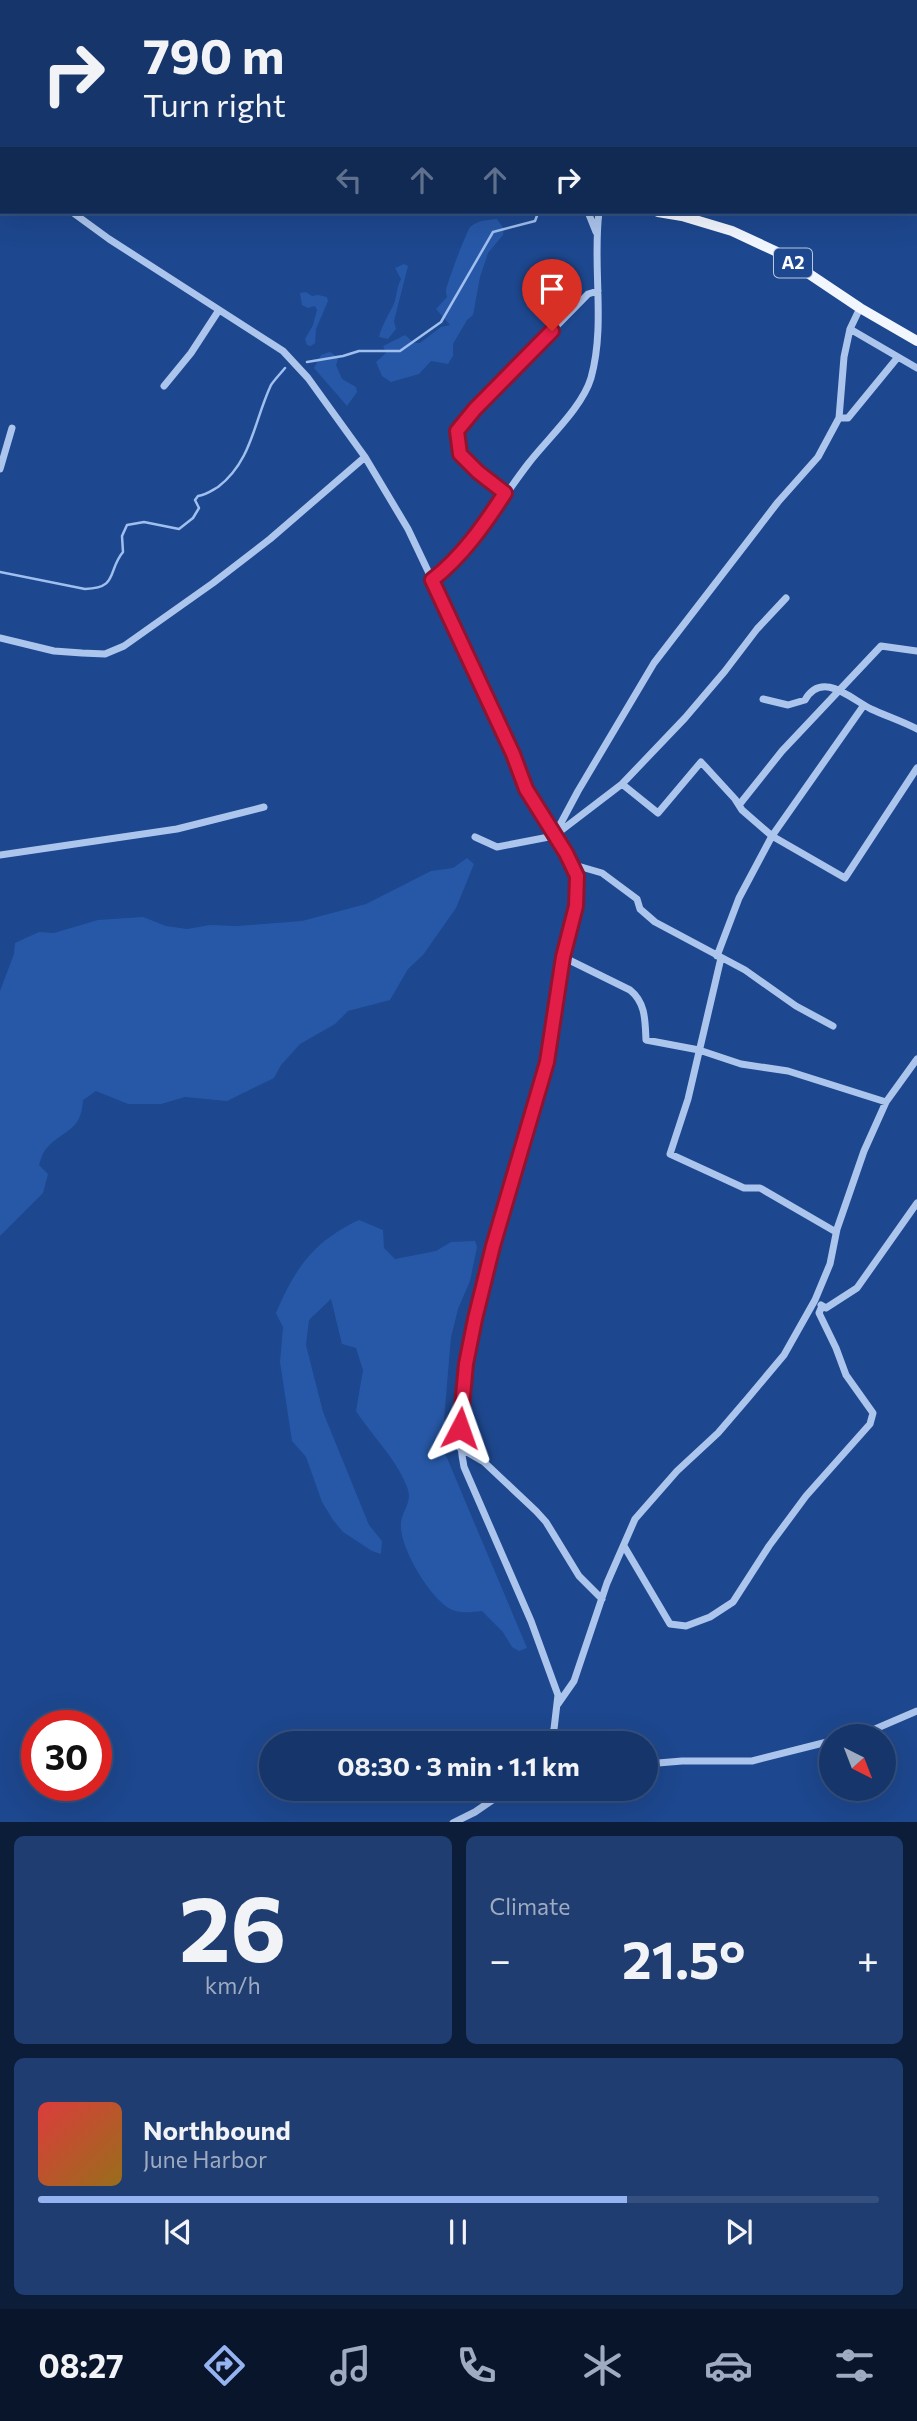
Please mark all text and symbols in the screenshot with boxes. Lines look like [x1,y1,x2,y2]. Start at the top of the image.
text: 790 m [143,24,285,84]
icon: right [28,28,119,119]
text: Turn right [143,84,286,124]
icon: left [330,161,368,199]
icon: ahead [403,161,441,199]
icon: ahead [476,161,514,199]
icon: right [549,161,587,199]
road number: A2 [774,248,812,278]
pin [522,259,582,331]
icon: arrive [533,270,571,308]
position arrow [423,1391,497,1465]
speed limit sign: 30 [21,1710,112,1801]
north arrow [819,1724,896,1801]
map controls [819,1724,896,1801]
text: 08:30 · 3 min · 1.1 km [337,1750,580,1781]
text: 26 [179,1869,286,1981]
text: Climate [490,1892,571,1920]
text: 21.5° [622,1926,746,1990]
text: − [490,1935,511,1982]
text: + [857,1935,879,1982]
text: km/h [205,1971,261,1999]
text: Northbound [143,2114,291,2145]
text: June Harbor [143,2145,267,2173]
icon: previous [159,2213,197,2251]
icon: pause [439,2213,477,2251]
icon: next [720,2213,758,2251]
icon: directions [200,2341,249,2390]
icon: music [326,2341,375,2390]
icon: phone [452,2341,501,2390]
icon: climate [578,2341,627,2390]
icon: car [704,2341,753,2390]
icon: filters [830,2341,879,2390]
text: 08:27 [38,2345,124,2385]

